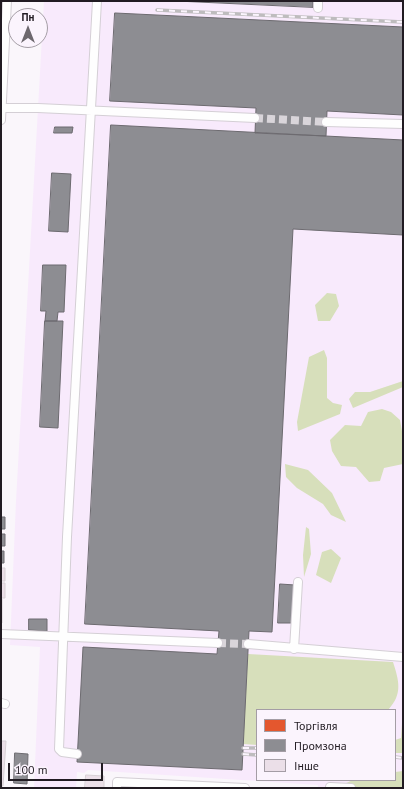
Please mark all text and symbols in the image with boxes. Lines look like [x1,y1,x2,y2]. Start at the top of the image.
north arrow [8,8,48,48]
text: Пн [22,10,34,24]
legend [256,709,396,781]
text: Торгівля [294,718,337,733]
text: Промзона [294,738,347,753]
scale bar [10,755,105,781]
text: Інше [294,758,319,773]
text: 100 m [15,762,48,777]

